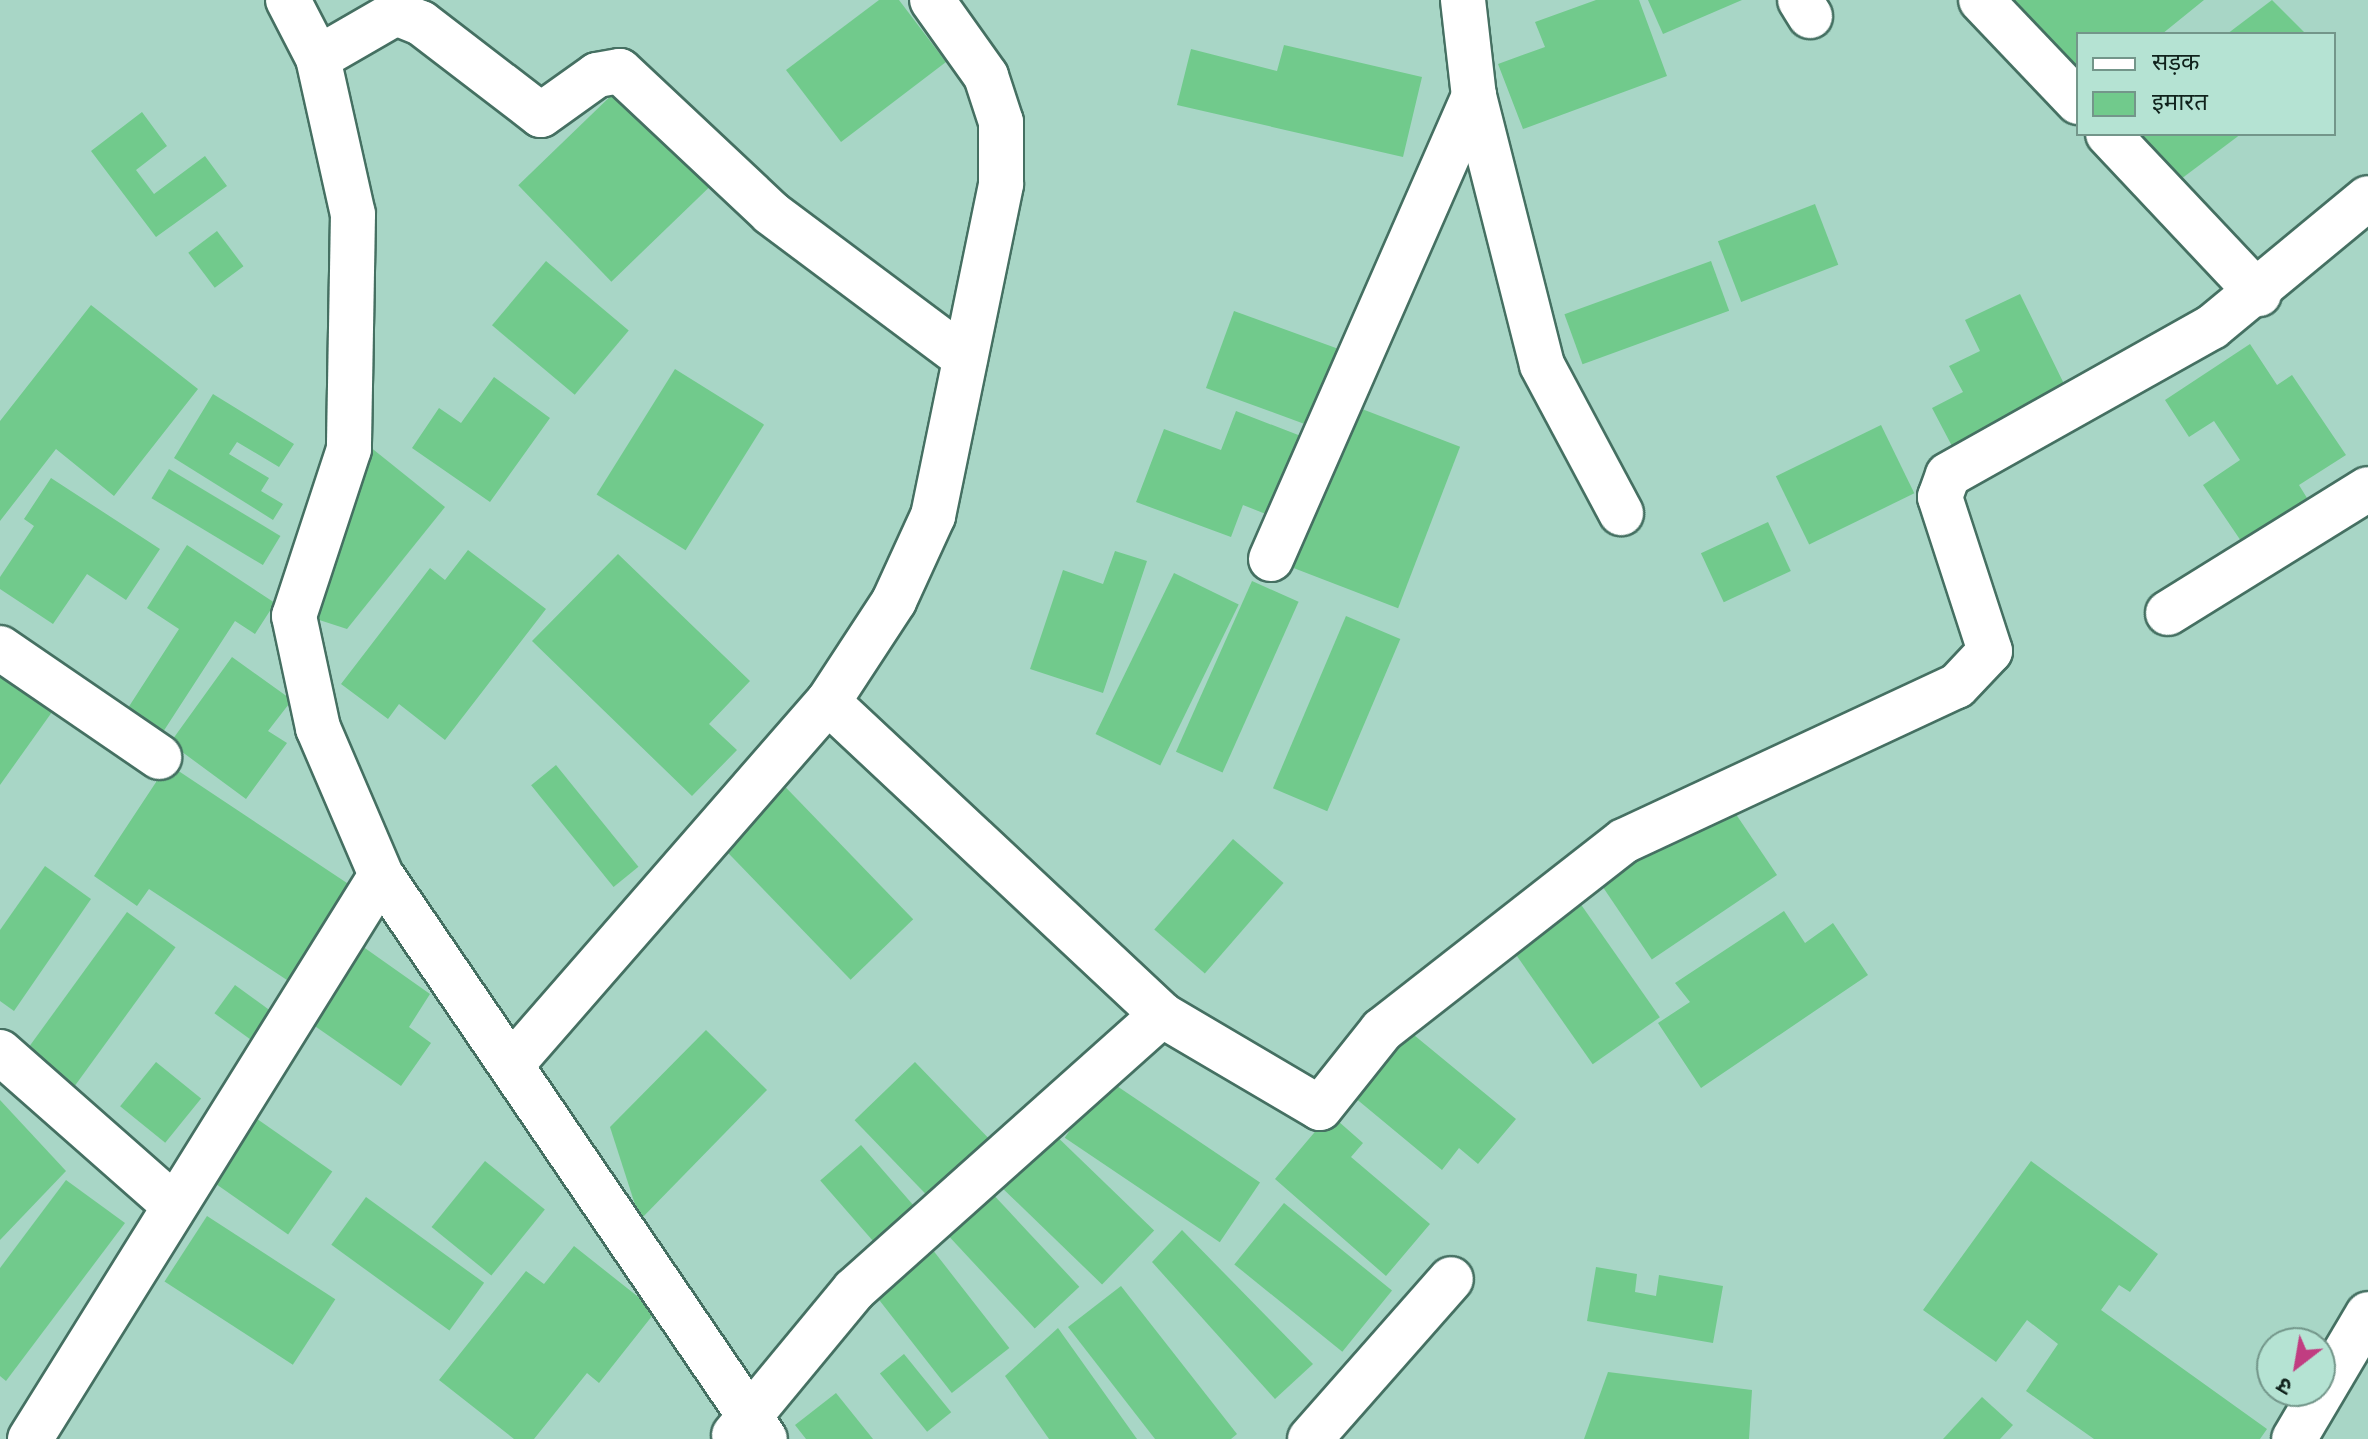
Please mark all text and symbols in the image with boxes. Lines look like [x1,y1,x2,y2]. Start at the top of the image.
legend [2076,32,2336,136]
text: सड़क [2152,48,2200,76]
text: इमारत [2152,88,2208,116]
north arrow [2256,1327,2336,1407]
text: उ [2272,1371,2297,1401]

